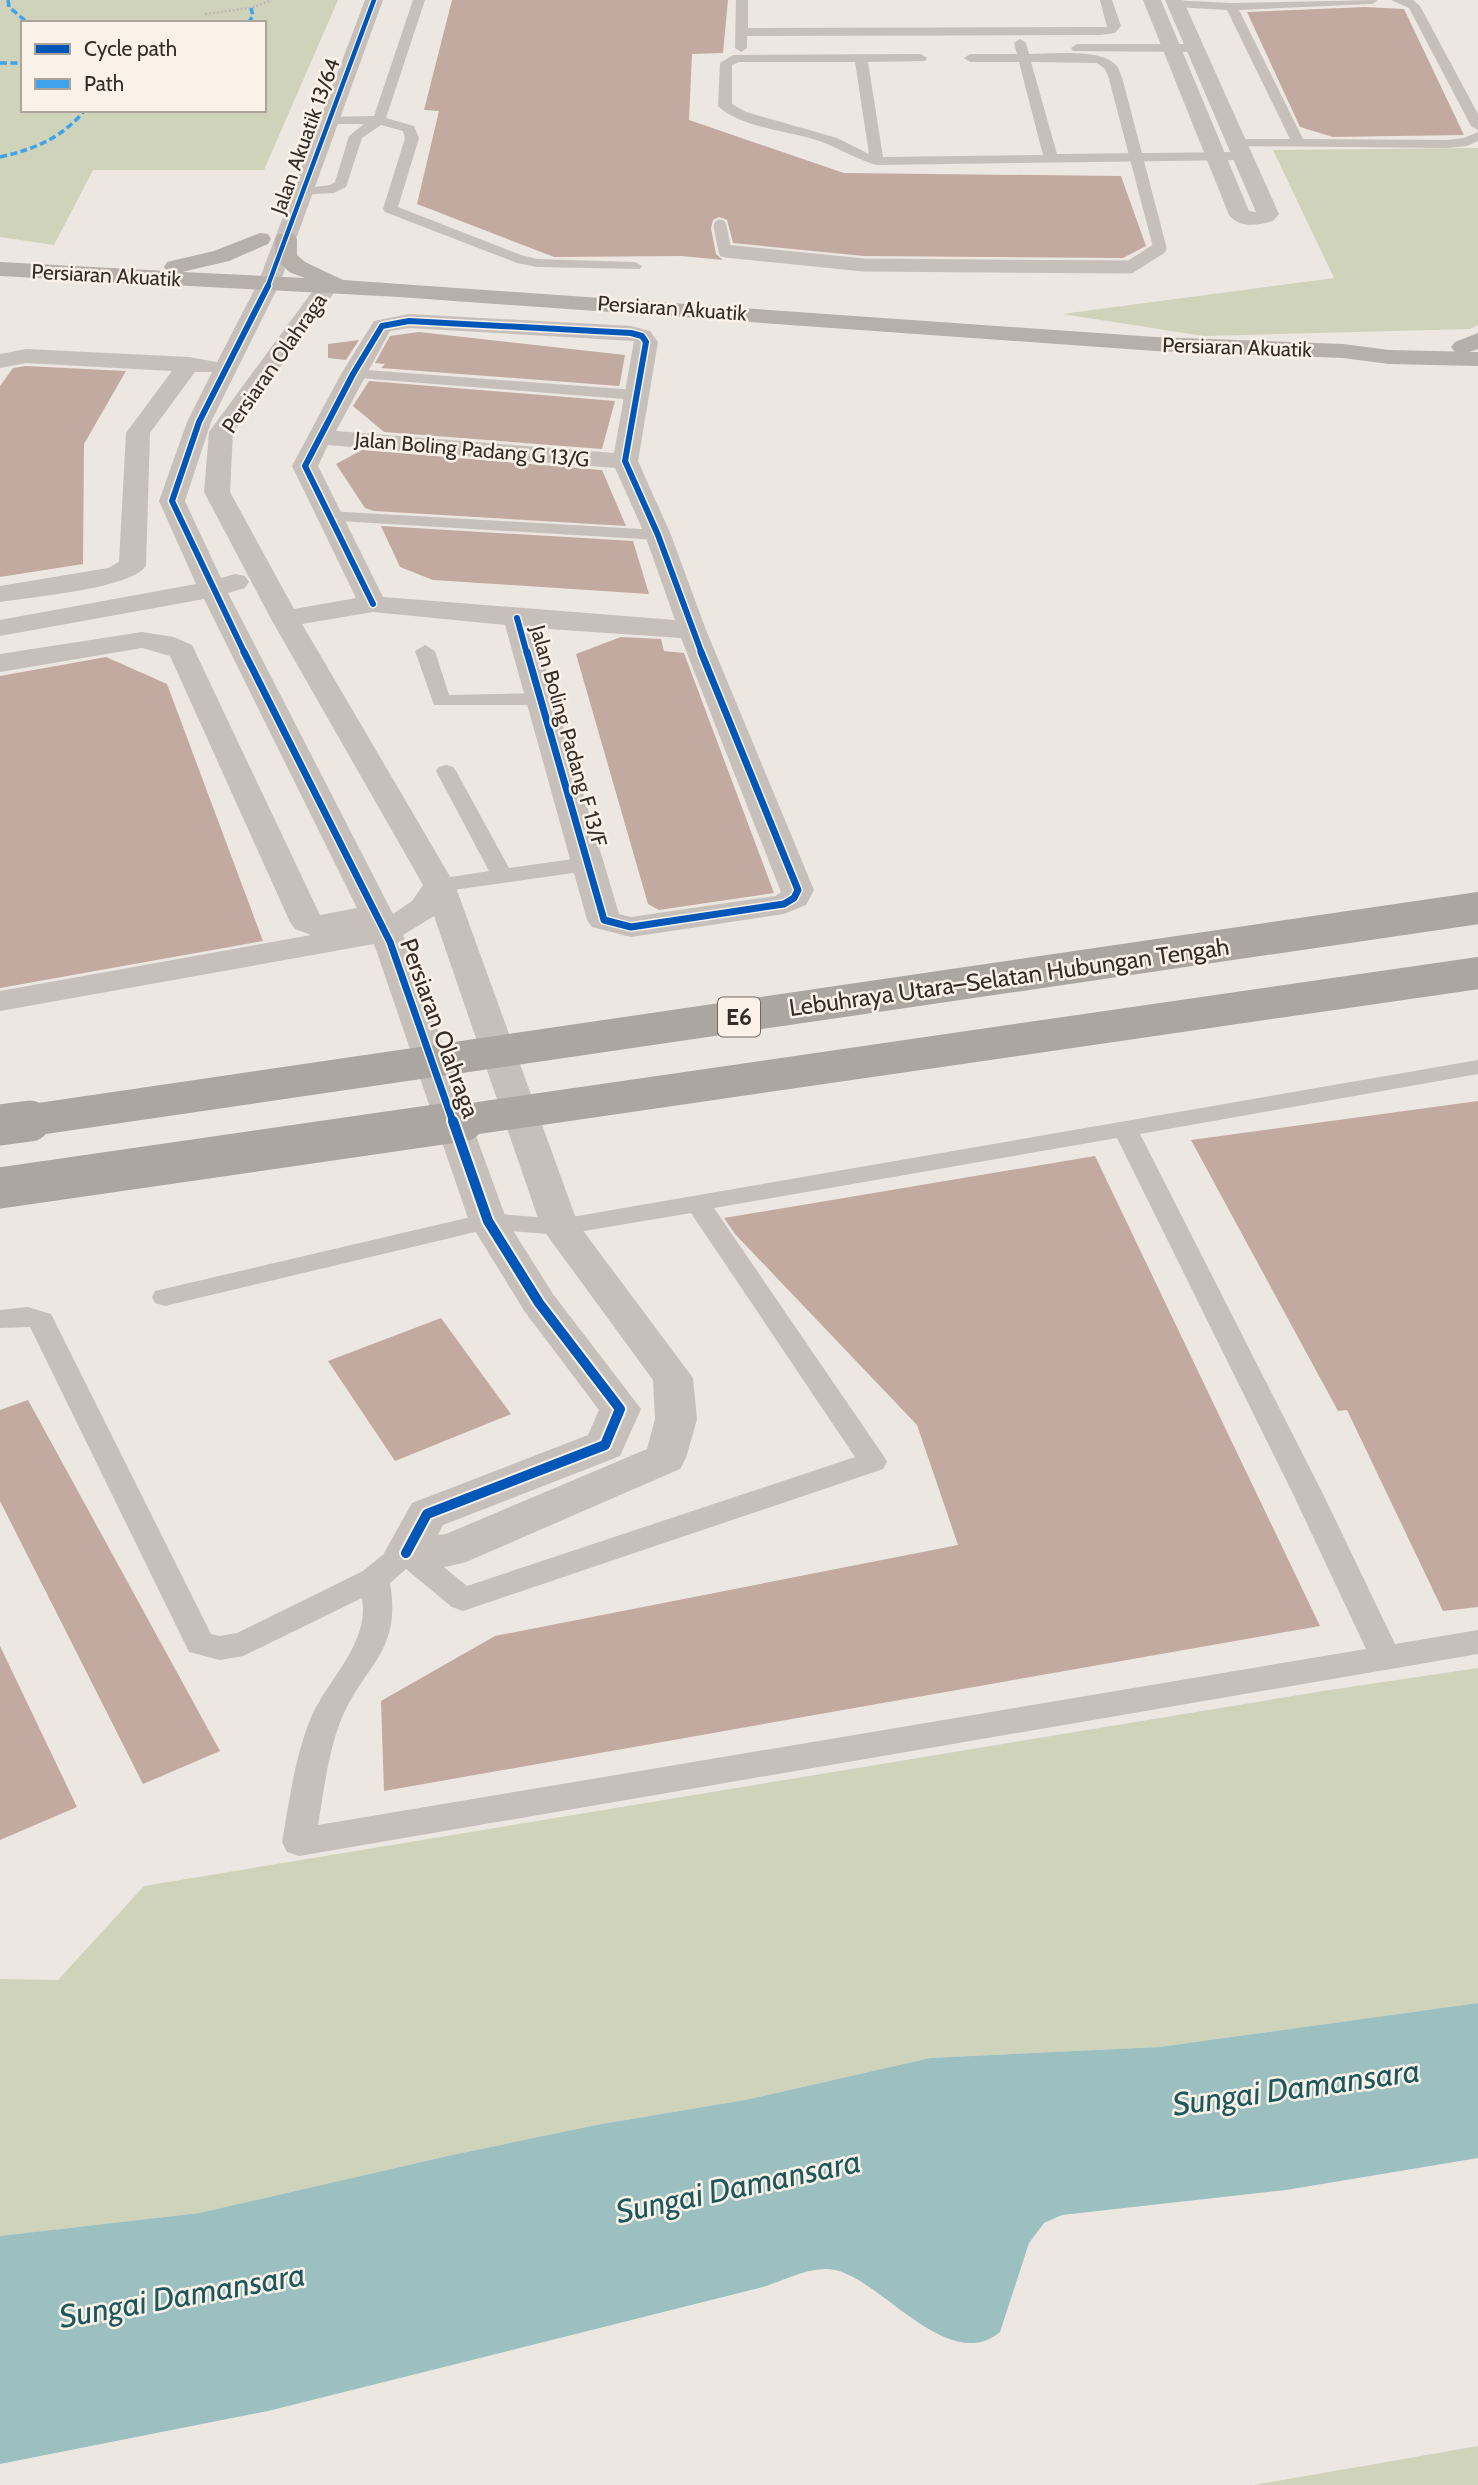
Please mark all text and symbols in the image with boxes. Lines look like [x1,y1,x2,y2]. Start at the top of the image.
legend [21,21,266,112]
text: Cycle path [84,36,177,61]
street label: Jalan Akuatik 13/64 [265,55,345,218]
text: Path [84,71,124,96]
street label: Persiaran Akuatik [31,259,182,291]
street label: Persiaran Olahraga [216,288,332,438]
street label: Persiaran Akuatik [597,290,748,326]
street label: Persiaran Akuatik [1162,332,1313,362]
street label: Jalan Boling Padang G 13/G [353,426,590,472]
street label: Jalan Boling Padang F 13/F [525,621,613,850]
street label: Lebuhraya Utara–Selatan Hubungan Tengah [787,932,1231,1022]
street label: Persiaran Olahraga [394,934,486,1122]
road number: E6 [718,998,760,1036]
water label: Sungai Damansara [1170,2050,1422,2124]
water label: Sungai Damansara [612,2141,864,2231]
water label: Sungai Damansara [56,2254,308,2336]

